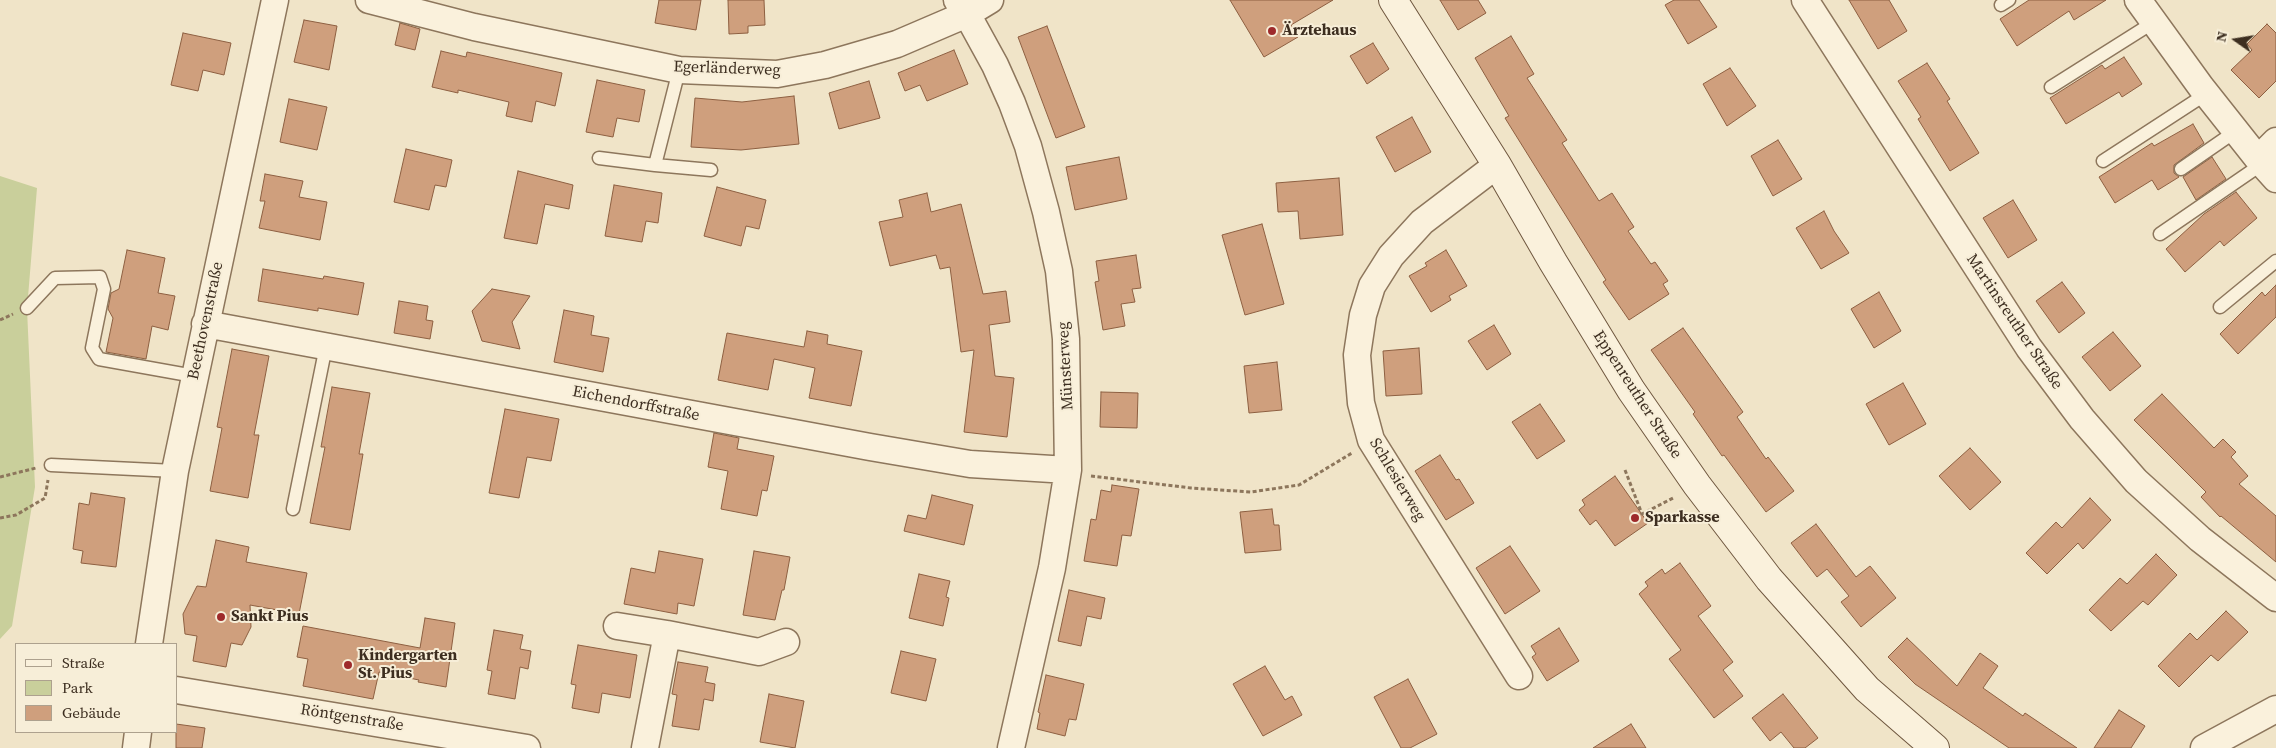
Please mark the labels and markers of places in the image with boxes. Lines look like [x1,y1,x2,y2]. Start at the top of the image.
place label: Ärztehaus [1282,21,1357,41]
marker: Ärztehaus [1266,25,1278,37]
place label: Sparkasse [1645,508,1720,528]
marker: Sparkasse [1629,512,1641,524]
place label: Sankt Pius [231,607,309,627]
marker: Sankt Pius [215,611,227,623]
place label: Kindergarten St. Pius [358,646,457,684]
marker: Kindergarten St. Pius [342,659,354,671]

